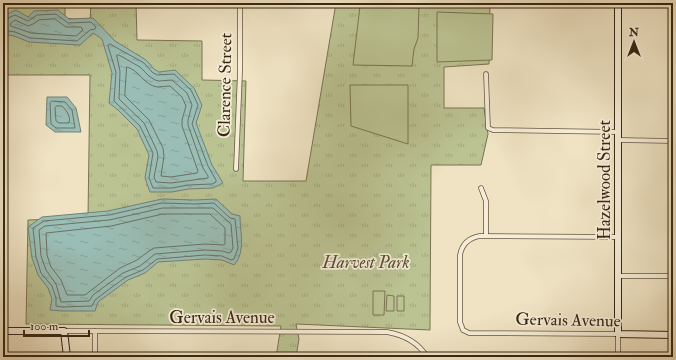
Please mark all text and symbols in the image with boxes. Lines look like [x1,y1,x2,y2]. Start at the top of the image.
north arrow [614,22,654,62]
text: N [628,26,640,39]
street label: Clarence Street [214,32,236,137]
street label: Hazelwood Street [594,119,615,240]
park label: Harvest Park [321,252,410,273]
street label: Gervais Avenue [169,307,275,328]
street label: Gervais Avenue [515,309,621,331]
scale bar [24,312,89,338]
text: 100 m [30,319,59,334]

